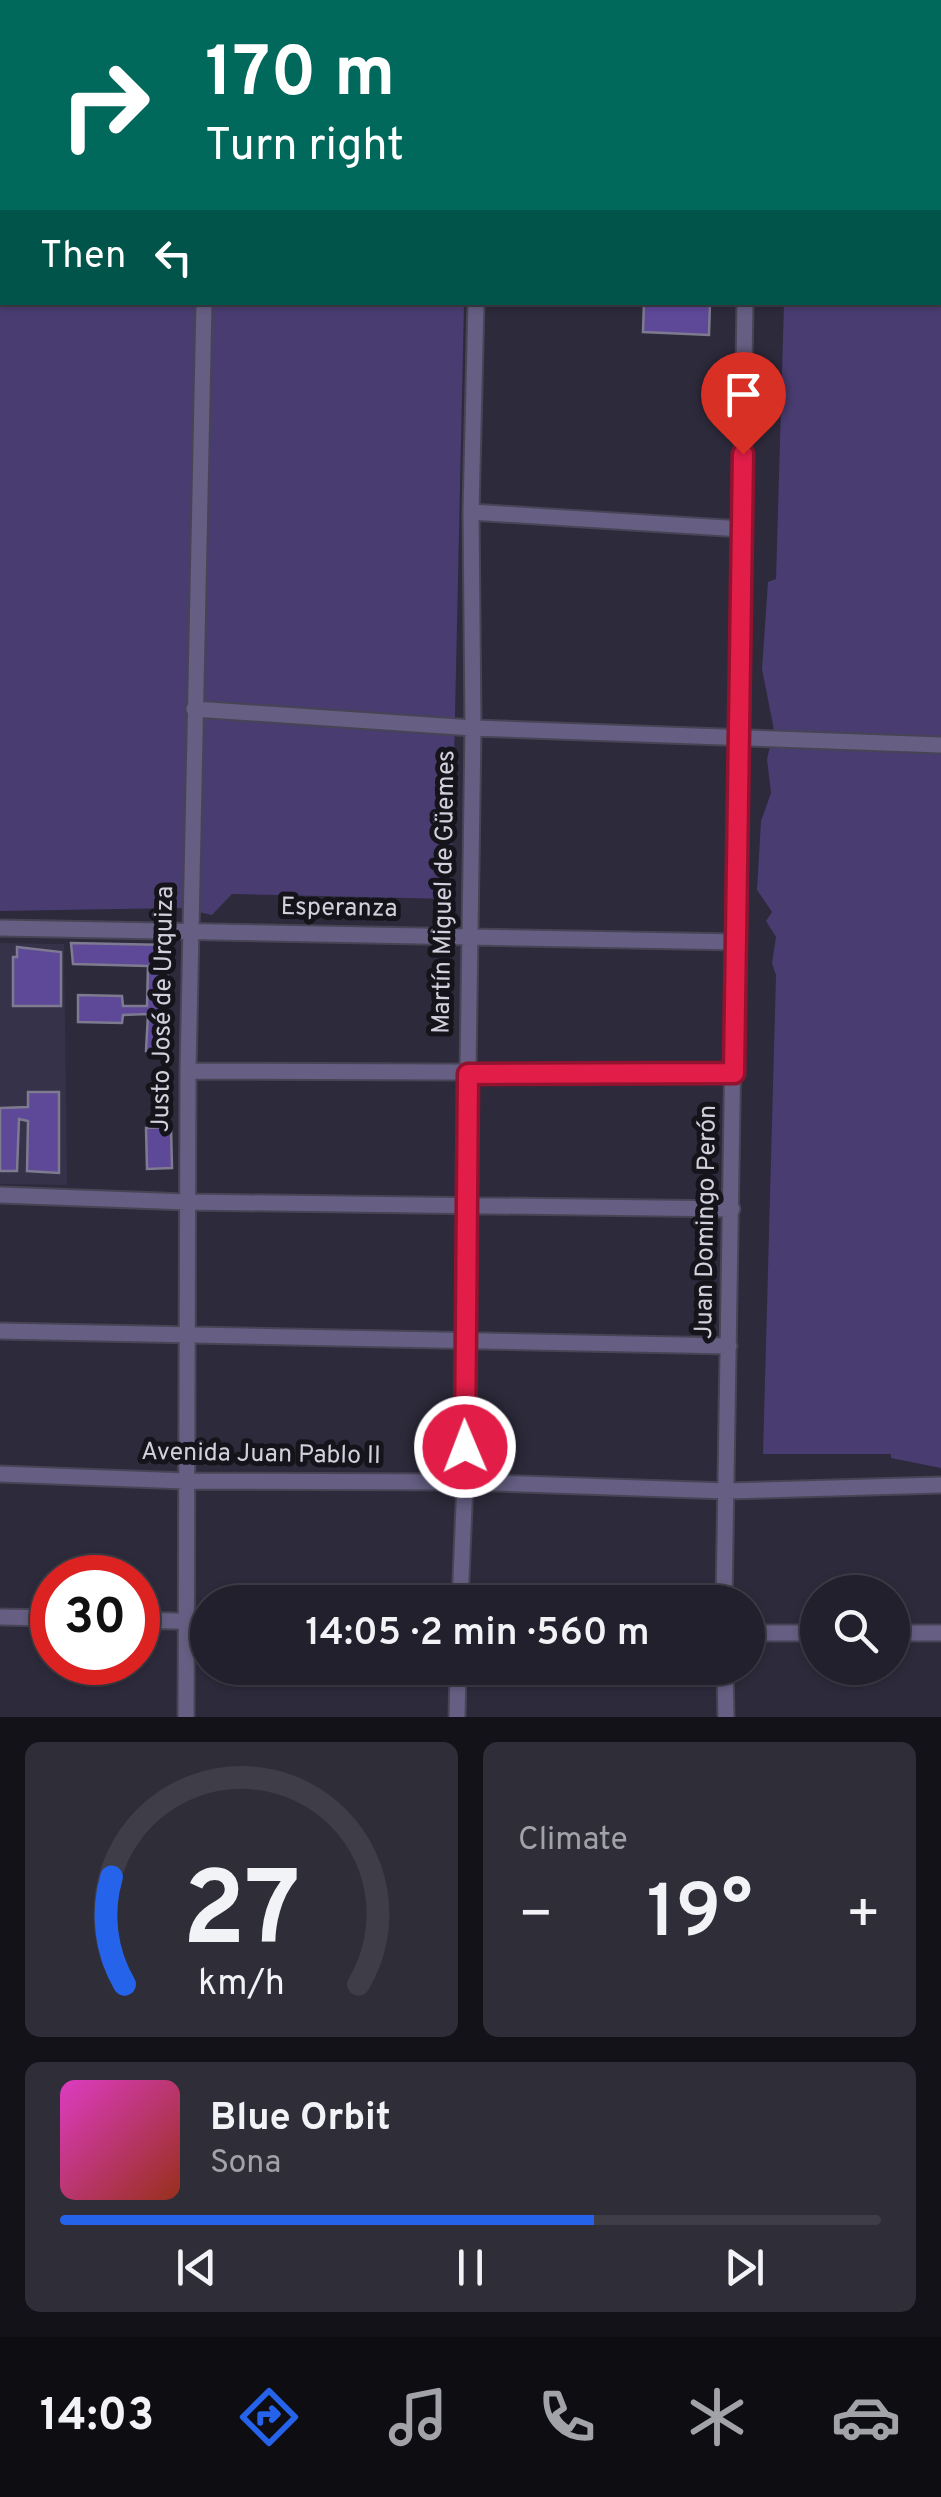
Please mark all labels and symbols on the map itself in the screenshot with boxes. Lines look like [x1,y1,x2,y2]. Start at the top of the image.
pin [701,352,786,455]
street label: Martín Miguel de Güemes [427,750,463,1034]
street label: Justo José de Urquiza [146,886,182,1132]
street label: Esperanza [280,892,398,926]
street label: Juan Domingo Perón [689,1105,725,1339]
position arrow [413,1395,517,1499]
street label: Avenida Juan Pablo II [141,1437,381,1473]
speed limit sign: 30 [30,1555,160,1685]

